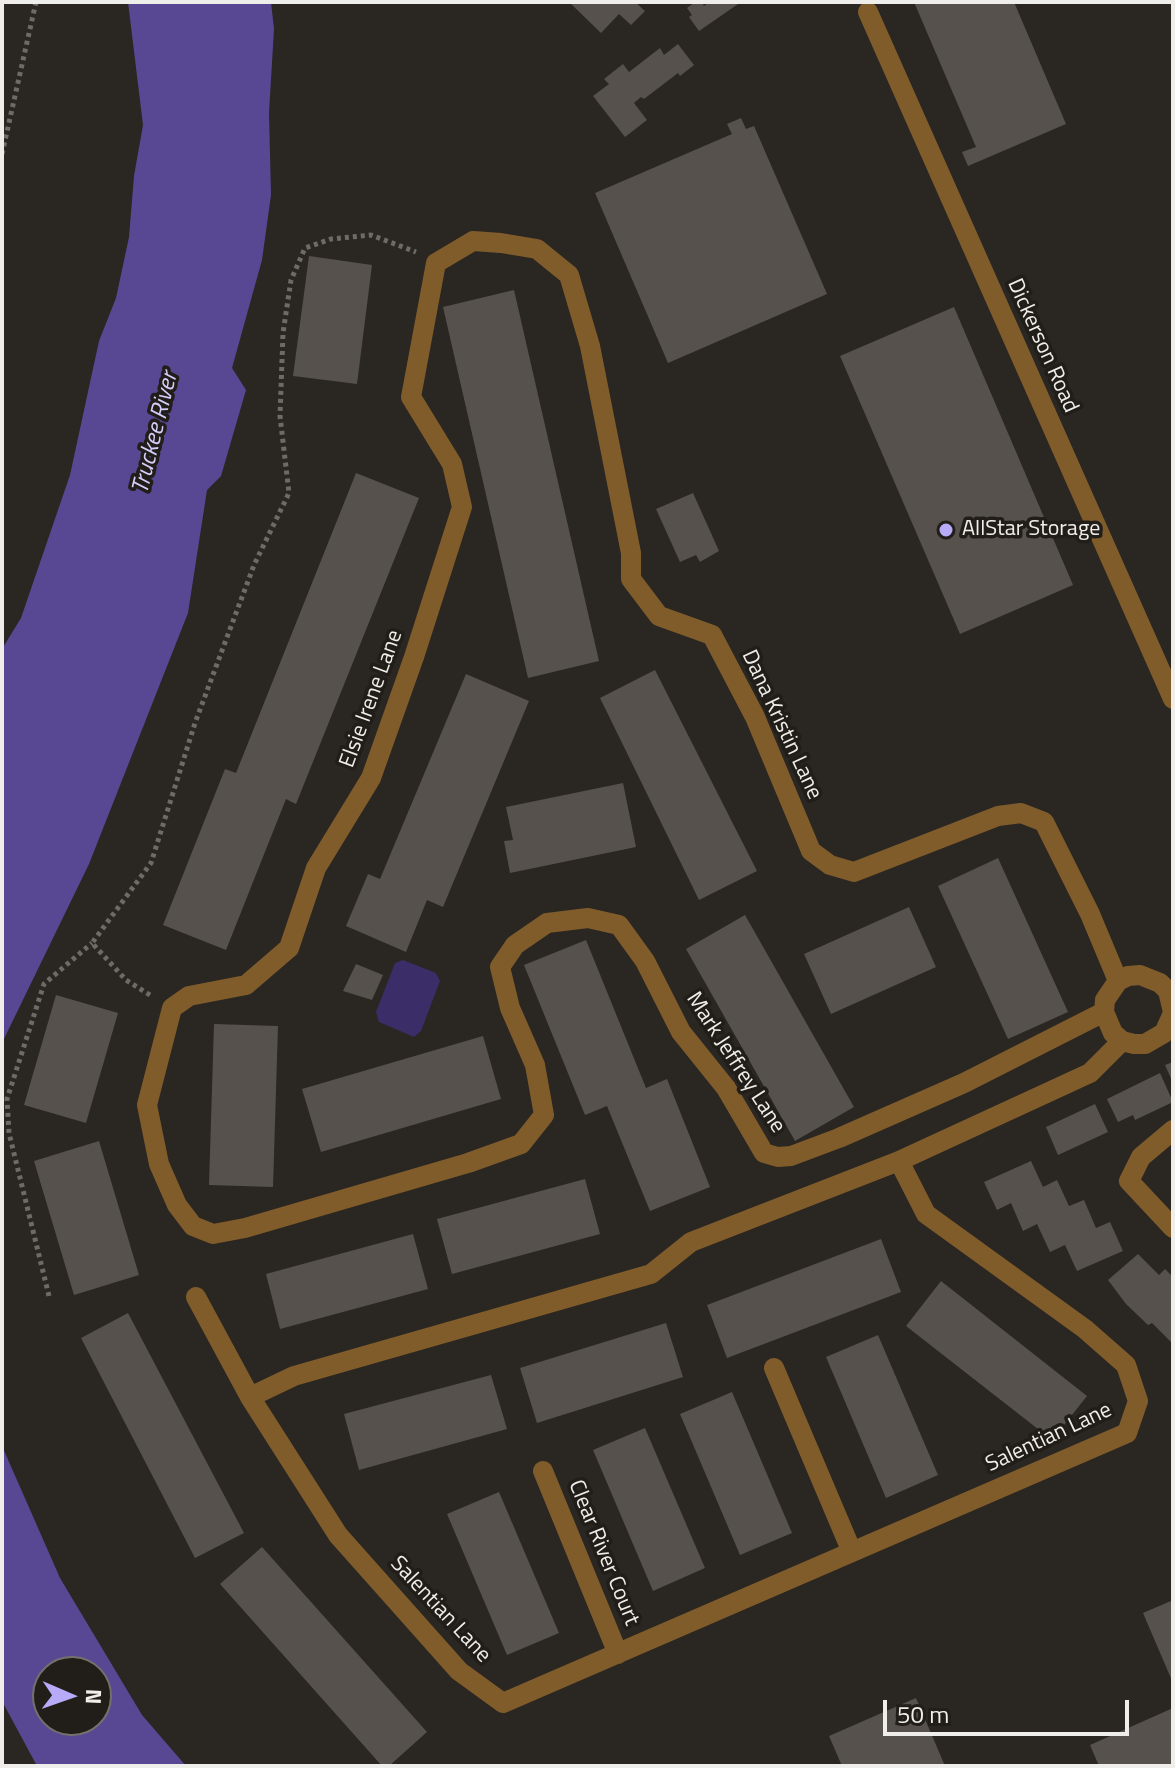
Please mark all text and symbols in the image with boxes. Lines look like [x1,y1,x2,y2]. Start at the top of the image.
street label: Dickerson Road [1001,275,1083,417]
water label: Truckee River [127,369,185,497]
place label: AllStar Storage [962,517,1100,543]
marker: AllStar Storage [937,521,955,539]
street label: Elsie Irene Lane [335,627,409,771]
street label: Dana Kristin Lane [735,646,827,804]
street label: Mark Jeffrey Lane [680,988,790,1138]
street label: Salentian Lane [982,1397,1116,1479]
street label: Clear River Court [562,1477,644,1629]
street label: Salentian Lane [384,1551,496,1669]
north arrow [32,1656,112,1736]
scale bar [887,1684,1133,1734]
text: N [77,1689,111,1705]
text: 50 m [897,1696,949,1732]

